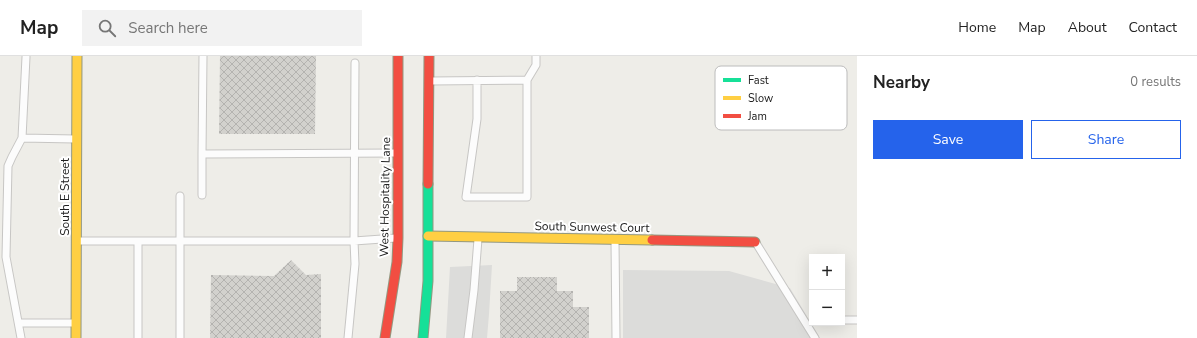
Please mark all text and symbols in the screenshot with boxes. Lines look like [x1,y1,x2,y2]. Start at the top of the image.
search box [82,10,362,46]
text: Map [20,15,58,41]
icon: search [96,17,118,39]
text: Search here [128,18,208,38]
text: Home [958,18,996,37]
text: Map [1018,18,1046,37]
text: About [1068,18,1107,37]
text: Contact [1129,18,1177,37]
legend [715,66,847,130]
text: Nearby [873,71,930,94]
text: Fast [748,73,769,88]
text: 0 results [1130,73,1181,91]
text: Slow [748,91,773,106]
text: Jam [747,109,767,124]
button: Save [873,120,1023,159]
button: Share [1031,120,1181,159]
street label: West Hospitality Lane [376,137,394,257]
street label: South E Street [57,157,73,236]
street label: South Sunwest Court [534,218,650,236]
map controls [809,254,845,326]
button: + [809,254,845,290]
button: − [809,290,845,326]

